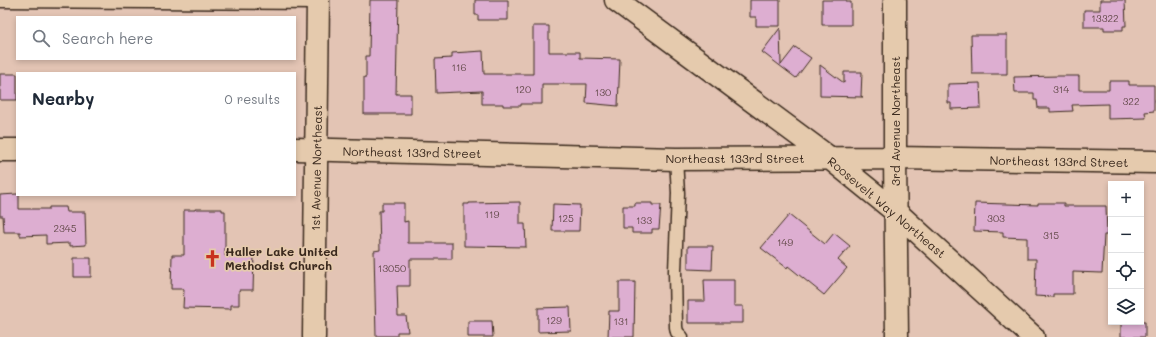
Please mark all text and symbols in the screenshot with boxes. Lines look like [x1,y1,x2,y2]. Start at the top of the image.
house number: 13322 [1091,11,1119,25]
search box [16,16,296,60]
icon: search [30,27,52,49]
text: Search here [62,28,153,48]
street label: 3rd Avenue Northeast [887,56,903,186]
house number: 116 [452,60,466,74]
house number: 120 [515,82,531,96]
house number: 314 [1053,82,1069,96]
house number: 130 [595,85,611,99]
text: Nearby [32,87,94,109]
text: 0 results [225,90,280,107]
house number: 322 [1123,94,1140,108]
street label: 1st Avenue Northeast [307,105,325,231]
street label: Northeast 133rd Street [342,143,482,161]
street label: Northeast 133rd Street [666,150,805,166]
street label: Northeast 133rd Street [989,152,1129,170]
street label: Roosevelt Way Northeast [825,153,949,261]
map controls [1108,181,1144,325]
button: + [1108,181,1144,217]
house number: 119 [485,207,500,221]
house number: 125 [558,211,574,225]
house number: 303 [987,211,1005,225]
house number: 133 [636,213,652,227]
button: − [1108,217,1144,253]
house number: 2345 [53,221,77,235]
house number: 315 [1043,228,1059,242]
house number: 149 [777,235,793,249]
place label: Haller Lake United Methodist Church [225,243,338,273]
church icon: Haller Lake United Methodist Church [202,248,222,268]
button: locate [1108,253,1144,289]
house number: 13050 [378,261,406,275]
button: layers [1108,289,1144,325]
house number: 129 [546,313,562,327]
house number: 131 [614,314,628,328]

